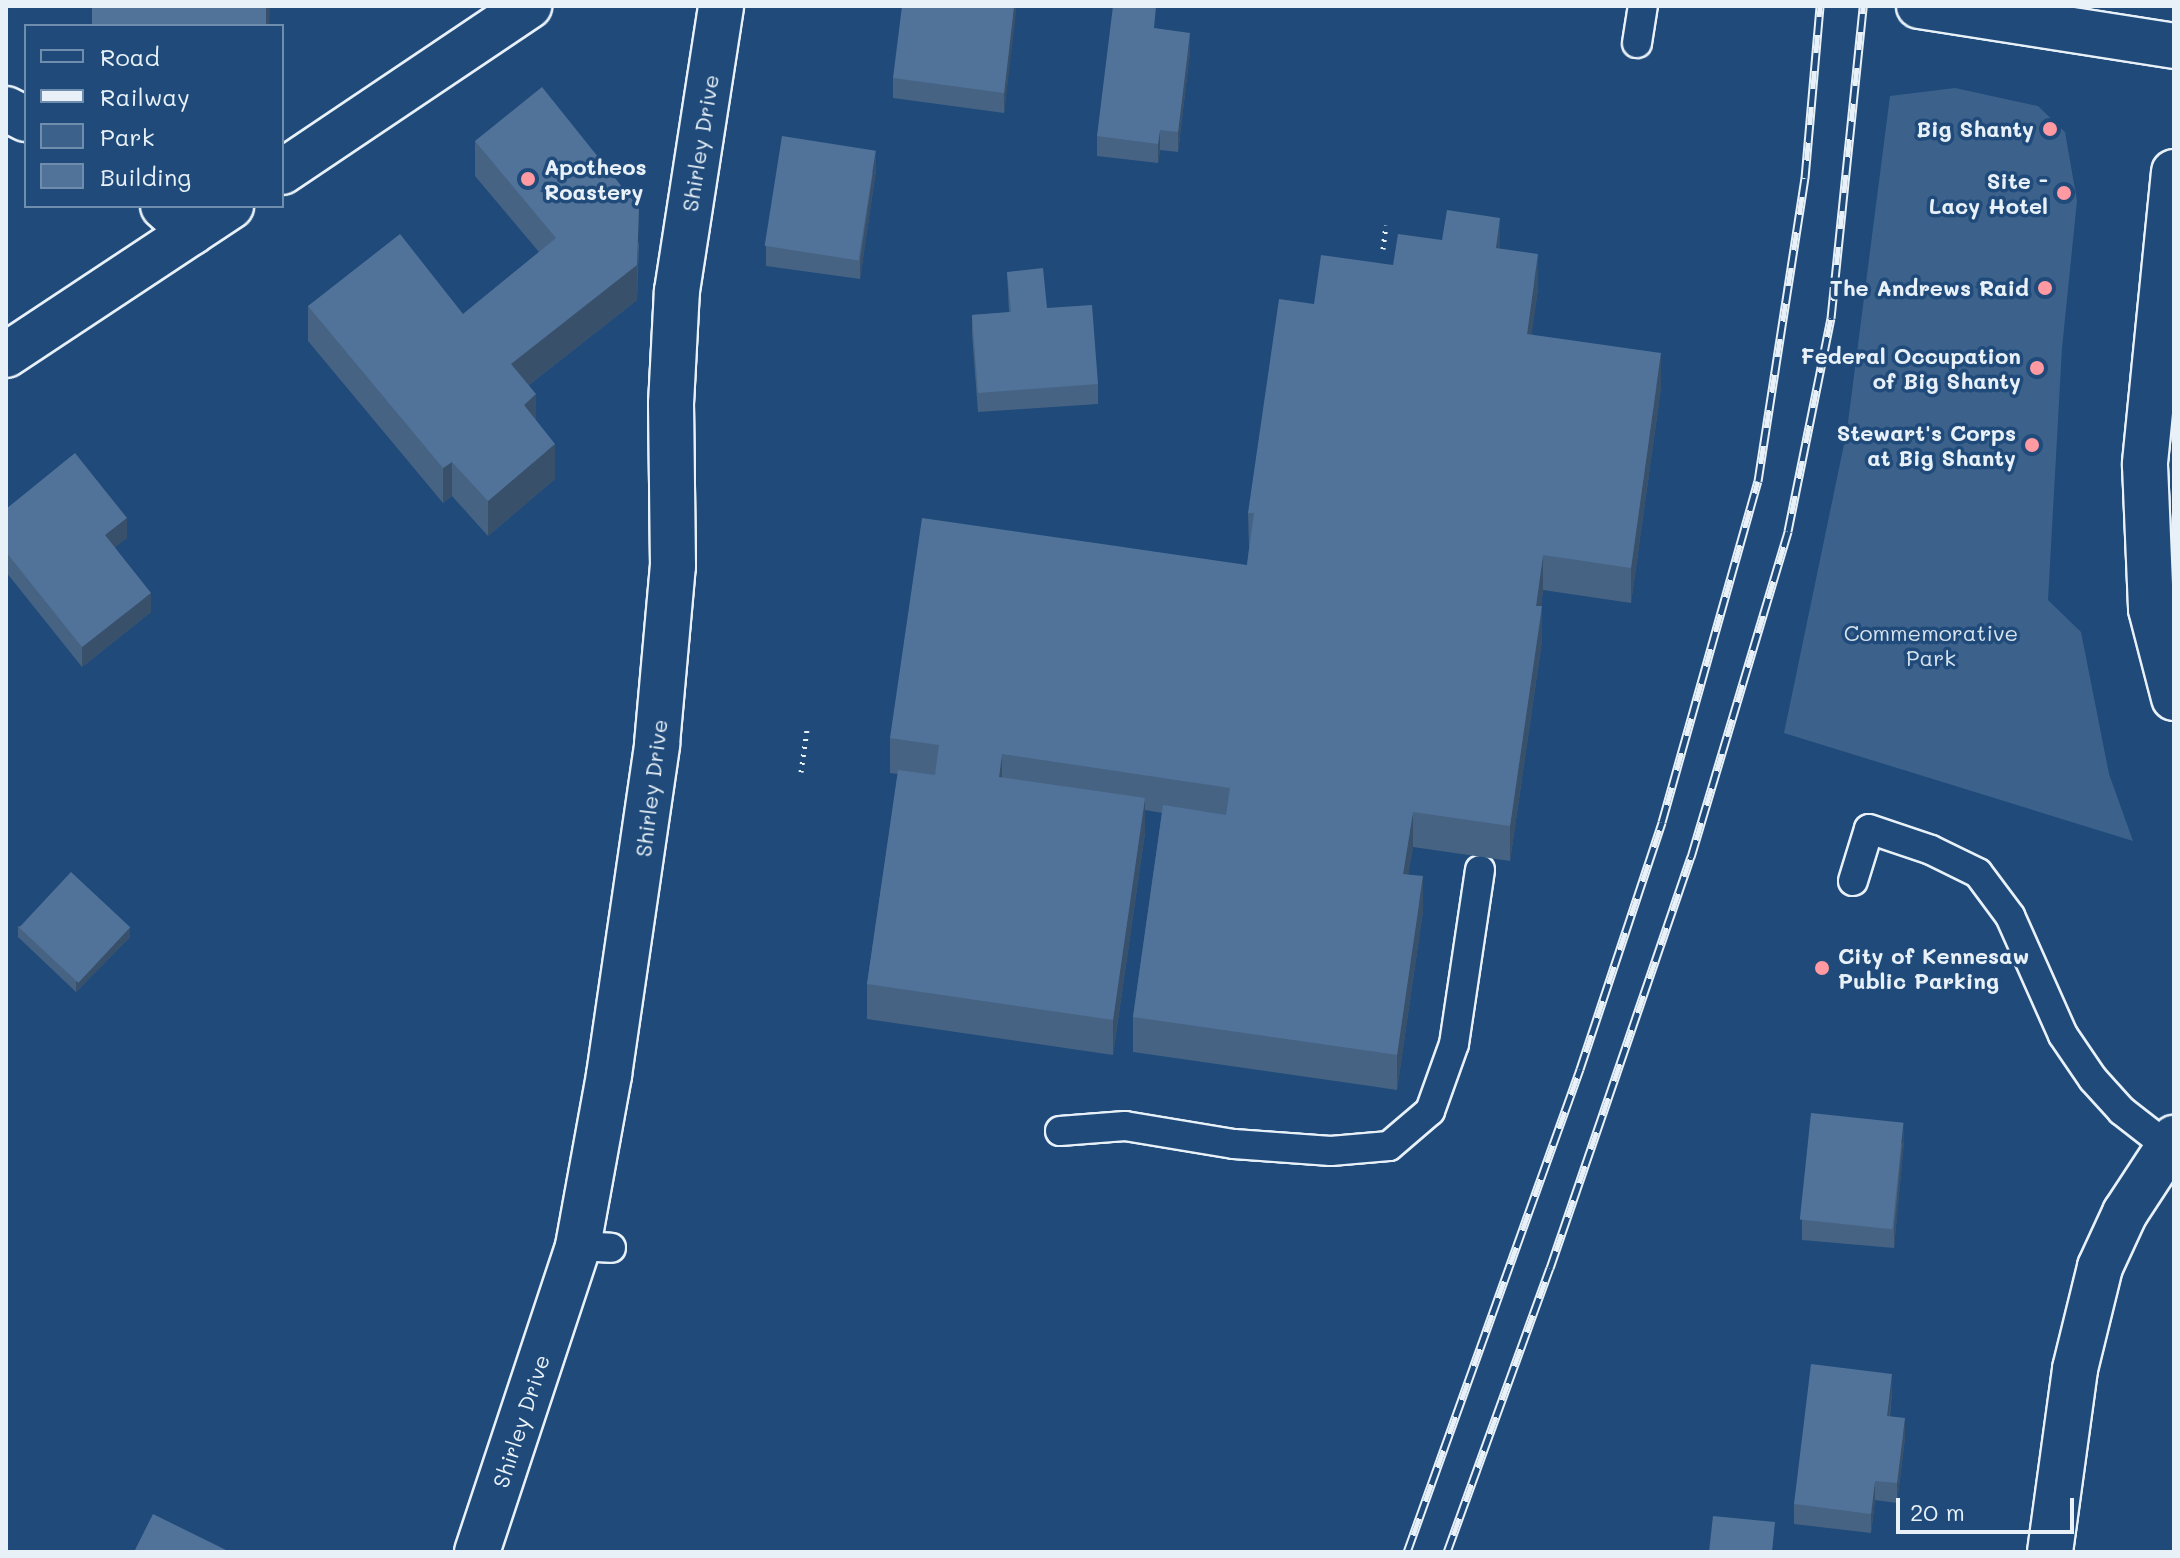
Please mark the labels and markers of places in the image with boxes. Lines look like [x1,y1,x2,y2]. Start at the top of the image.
place label: Big Shanty [1916,116,2034,142]
marker: Big Shanty [2041,120,2059,138]
place label: Apotheos Roastery [544,153,647,204]
place label: Site - Lacy Hotel [1929,167,2048,218]
marker: Apotheos Roastery [519,170,537,188]
marker: Site - Lacy Hotel [2055,184,2073,202]
place label: The Andrews Raid [1830,275,2029,301]
marker: The Andrews Raid [2036,279,2054,297]
place label: Federal Occupation of Big Shanty [1801,342,2021,394]
marker: Federal Occupation of Big Shanty [2028,359,2046,377]
place label: Stewart's Corps at Big Shanty [1837,419,2016,470]
marker: Stewart's Corps at Big Shanty [2023,436,2041,454]
place label: City of Kennesaw Public Parking [1838,942,2030,994]
marker: City of Kennesaw Public Parking [1813,959,1831,977]

